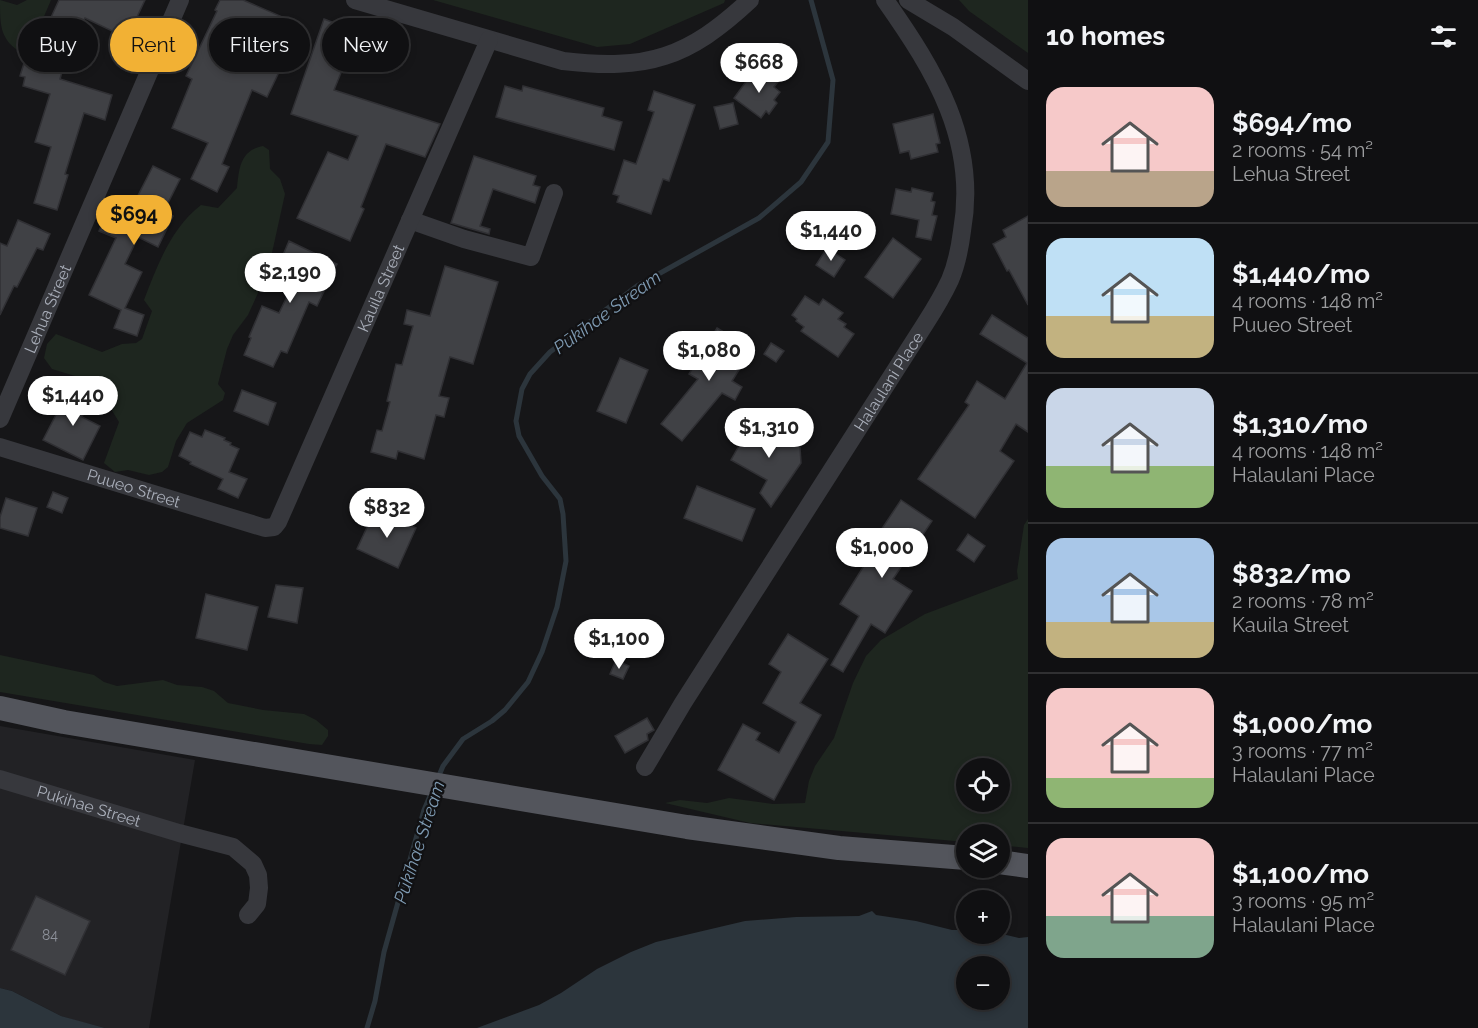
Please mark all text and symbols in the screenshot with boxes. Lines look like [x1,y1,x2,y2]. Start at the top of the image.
chip: Buy [18,18,98,72]
chip: Rent [110,18,197,72]
chip: Filters [209,18,310,72]
chip: New [322,18,409,72]
icon: filters [1427,20,1460,53]
text: 10 homes [1046,21,1165,51]
pin: $668 [723,43,795,94]
text: $668 [734,50,784,74]
text: $694/mo [1232,108,1352,138]
icon: home [1094,111,1166,183]
text: 2 rooms · 54 m² [1232,138,1373,162]
text: Lehua Street [1232,162,1350,186]
pin: $694 [98,195,170,246]
text: $694 [110,202,158,226]
pin: $1,440 [782,211,880,262]
text: $1,440 [800,218,862,242]
street label: Kauila Street [353,241,408,335]
pin: $2,190 [241,253,339,304]
text: $1,440/mo [1232,259,1370,289]
text: $2,190 [259,260,321,284]
street label: Lehua Street [20,261,75,356]
icon: home [1094,262,1166,334]
water label: Pūkīhae Stream [549,266,665,358]
text: 4 rooms · 148 m² [1232,289,1383,313]
text: Puueo Street [1232,313,1352,337]
street label: Halaulani Place [850,328,927,435]
pin: $1,080 [660,331,758,382]
text: $1,080 [677,338,741,362]
pin: $1,440 [24,376,122,427]
text: $1,440 [42,383,104,407]
pin: $1,310 [720,408,818,459]
text: $1,310/mo [1232,409,1368,439]
icon: home [1094,412,1166,484]
text: $1,310 [739,415,799,439]
text: 4 rooms · 148 m² [1232,439,1383,463]
text: Halaulani Place [1232,463,1375,487]
street label: Puueo Street [85,465,183,511]
pin: $832 [351,488,423,539]
text: $832 [363,495,411,519]
pin: $1,000 [833,528,931,579]
text: $1,000 [850,535,914,559]
text: $832/mo [1232,559,1351,589]
icon: home [1094,562,1166,634]
text: 2 rooms · 78 m² [1232,589,1374,613]
text: Kauila Street [1232,613,1349,637]
pin: $1,100 [570,619,668,670]
text: $1,100 [588,626,650,650]
text: $1,000/mo [1232,709,1372,739]
icon: home [1094,712,1166,784]
text: 3 rooms · 77 m² [1232,739,1373,763]
map controls [956,758,1010,1010]
button: locate [956,758,1010,812]
text: Halaulani Place [1232,763,1375,787]
water label: Pūkīhae Stream [389,778,449,906]
street label: Pukihae Street [35,781,144,831]
button: layers [956,824,1010,878]
text: $1,100/mo [1232,859,1369,889]
icon: home [1094,862,1166,934]
text: 3 rooms · 95 m² [1232,889,1374,913]
button: + [956,890,1010,944]
text: Halaulani Place [1232,913,1375,937]
house number: 84 [42,927,58,943]
button: − [956,956,1010,1010]

